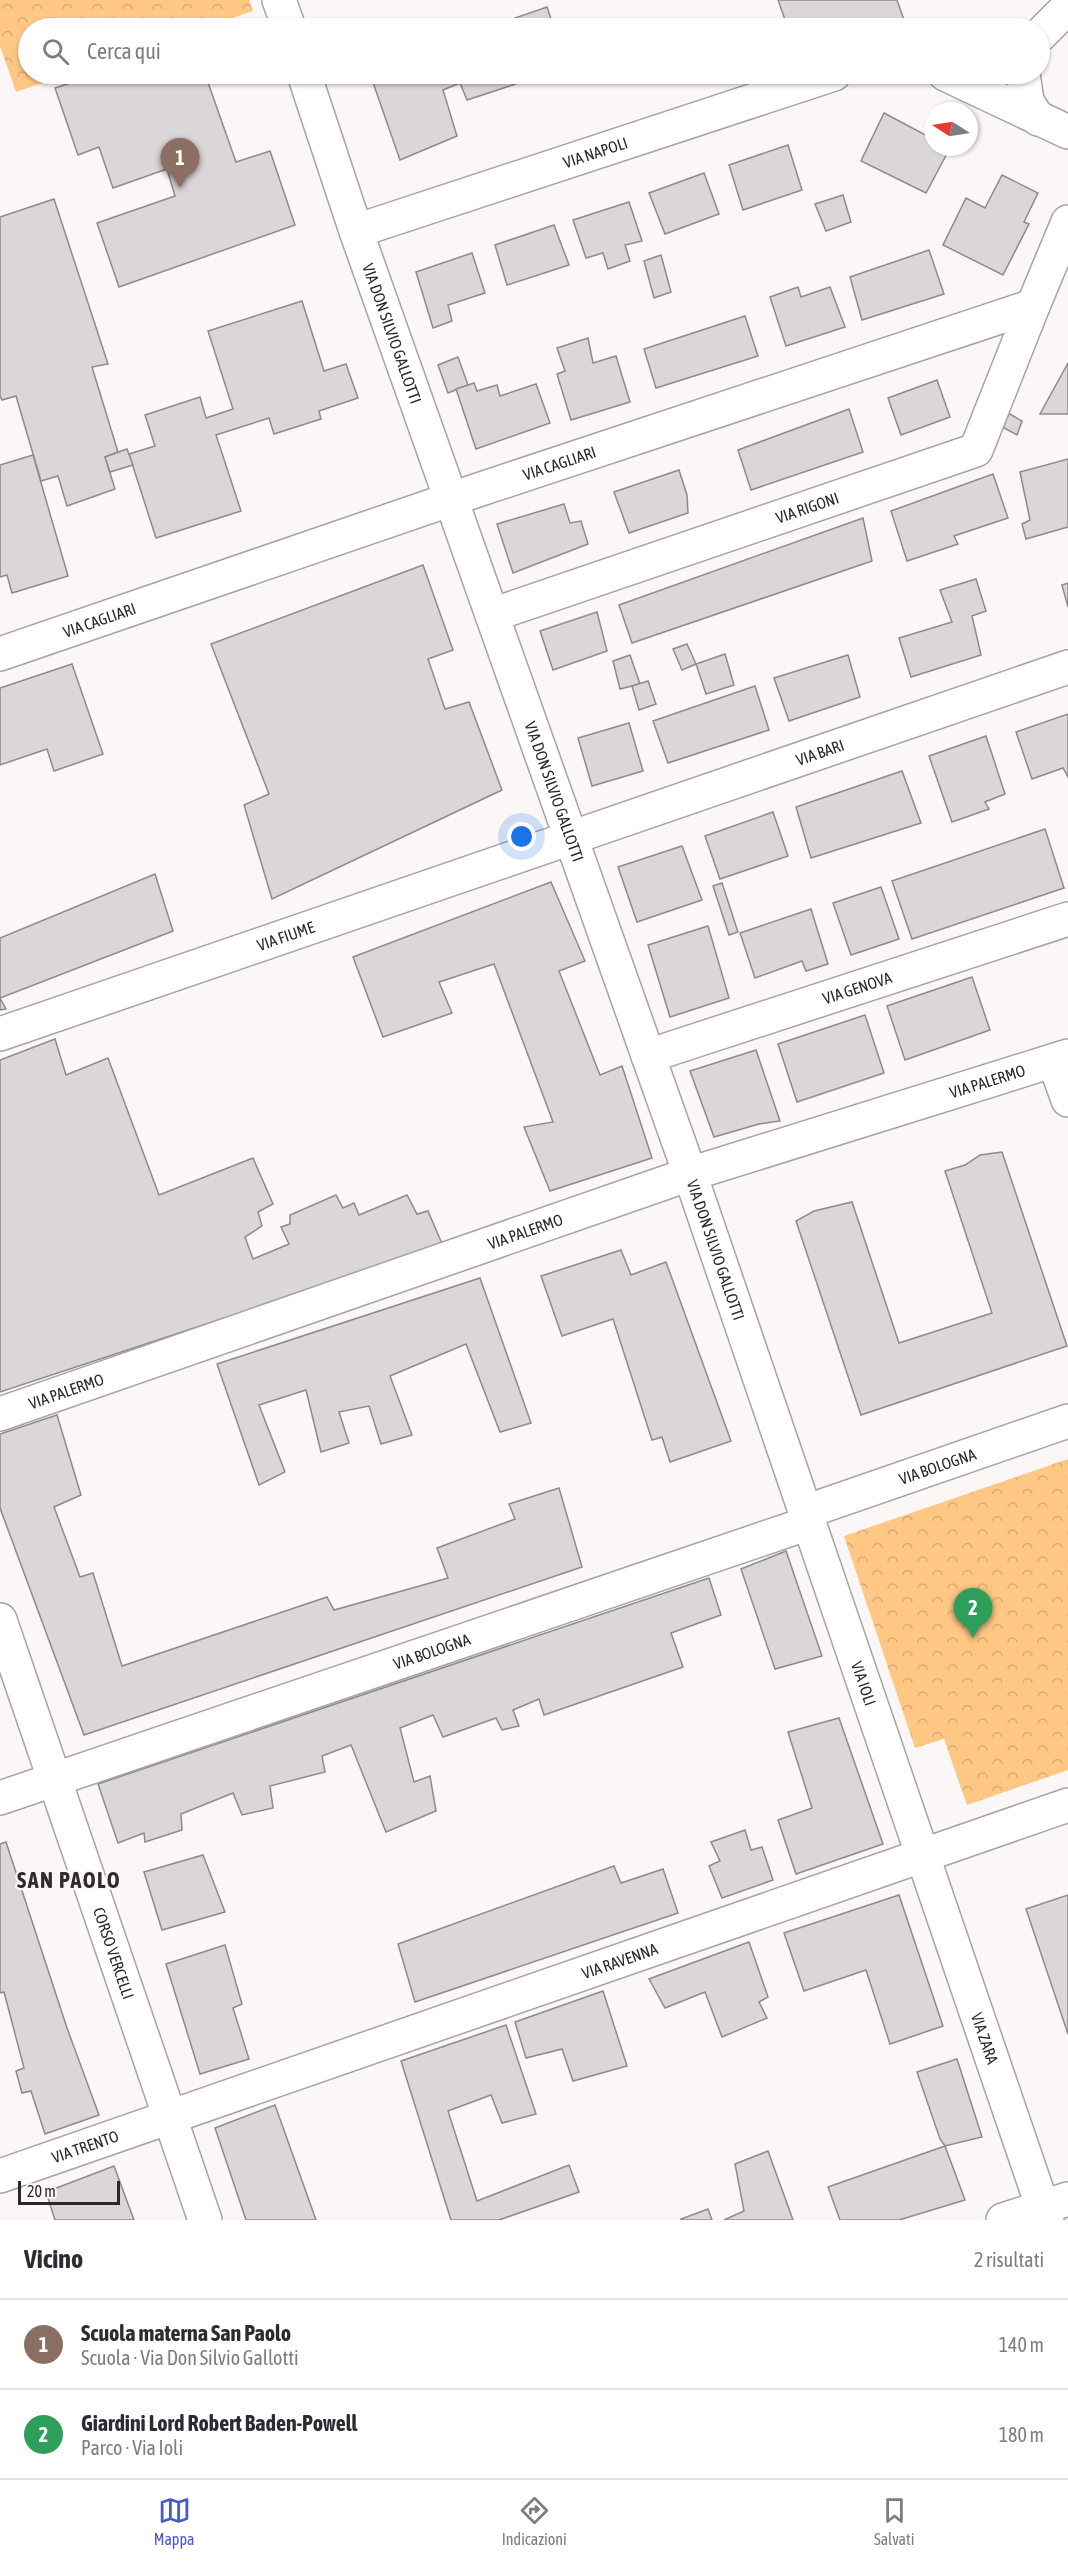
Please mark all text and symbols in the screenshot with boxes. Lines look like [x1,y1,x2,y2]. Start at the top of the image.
search box [18,18,1050,84]
icon: search [39,35,72,68]
text: Cerca qui [87,38,161,64]
north arrow [924,102,978,156]
street label: VIA NAPOLI [561,133,630,171]
pin: 1 [160,138,200,188]
street label: VIA DON SILVIO GALLOTTI [359,261,425,406]
street label: VIA CAGLIARI [521,443,598,484]
street label: VIA RIGONI [773,488,841,527]
street label: VIA CAGLIARI [61,599,138,641]
street label: VIA DON SILVIO GALLOTTI [521,719,588,864]
street label: VIA BARI [794,736,846,769]
your location [507,822,536,851]
street label: VIA FIUME [255,918,317,954]
street label: VIA GENOVA [820,968,894,1007]
street label: VIA PALERMO [947,1061,1027,1101]
street label: VIA DON SILVIO GALLOTTI [684,1177,748,1322]
street label: VIA PALERMO [485,1210,565,1253]
street label: VIA PALERMO [26,1370,106,1412]
street label: VIA BOLOGNA [897,1445,978,1488]
pin: 2 [954,1588,992,1638]
street label: VIA BOLOGNA [391,1630,473,1673]
street label: VIA IOLI [848,1659,880,1708]
district label: SAN PAOLO [17,1867,121,1893]
street label: CORSO VERCELLI [90,1905,138,2001]
street label: VIA RAVENNA [579,1939,660,1982]
street label: VIA ZARA [968,2010,1002,2066]
street label: VIA TRENTO [49,2127,121,2166]
scale bar [18,2178,120,2206]
text: 20 m [27,2182,56,2200]
text: Vicino [24,2244,83,2274]
text: 2 risultati [974,2248,1044,2271]
text: Scuola materna San Paolo [81,2320,291,2346]
text: 1 [39,2333,48,2356]
text: 140 m [999,2333,1044,2356]
text: Scuola · Via Don Silvio Gallotti [81,2346,299,2369]
text: Giardini Lord Robert Baden-Powell [81,2410,357,2436]
text: 2 [39,2423,48,2446]
text: 180 m [999,2423,1044,2446]
text: Parco · Via Ioli [81,2436,183,2459]
tab: Mappa [154,2494,194,2548]
tab: Indicazioni [502,2494,567,2548]
tab: Salvati [874,2494,914,2548]

